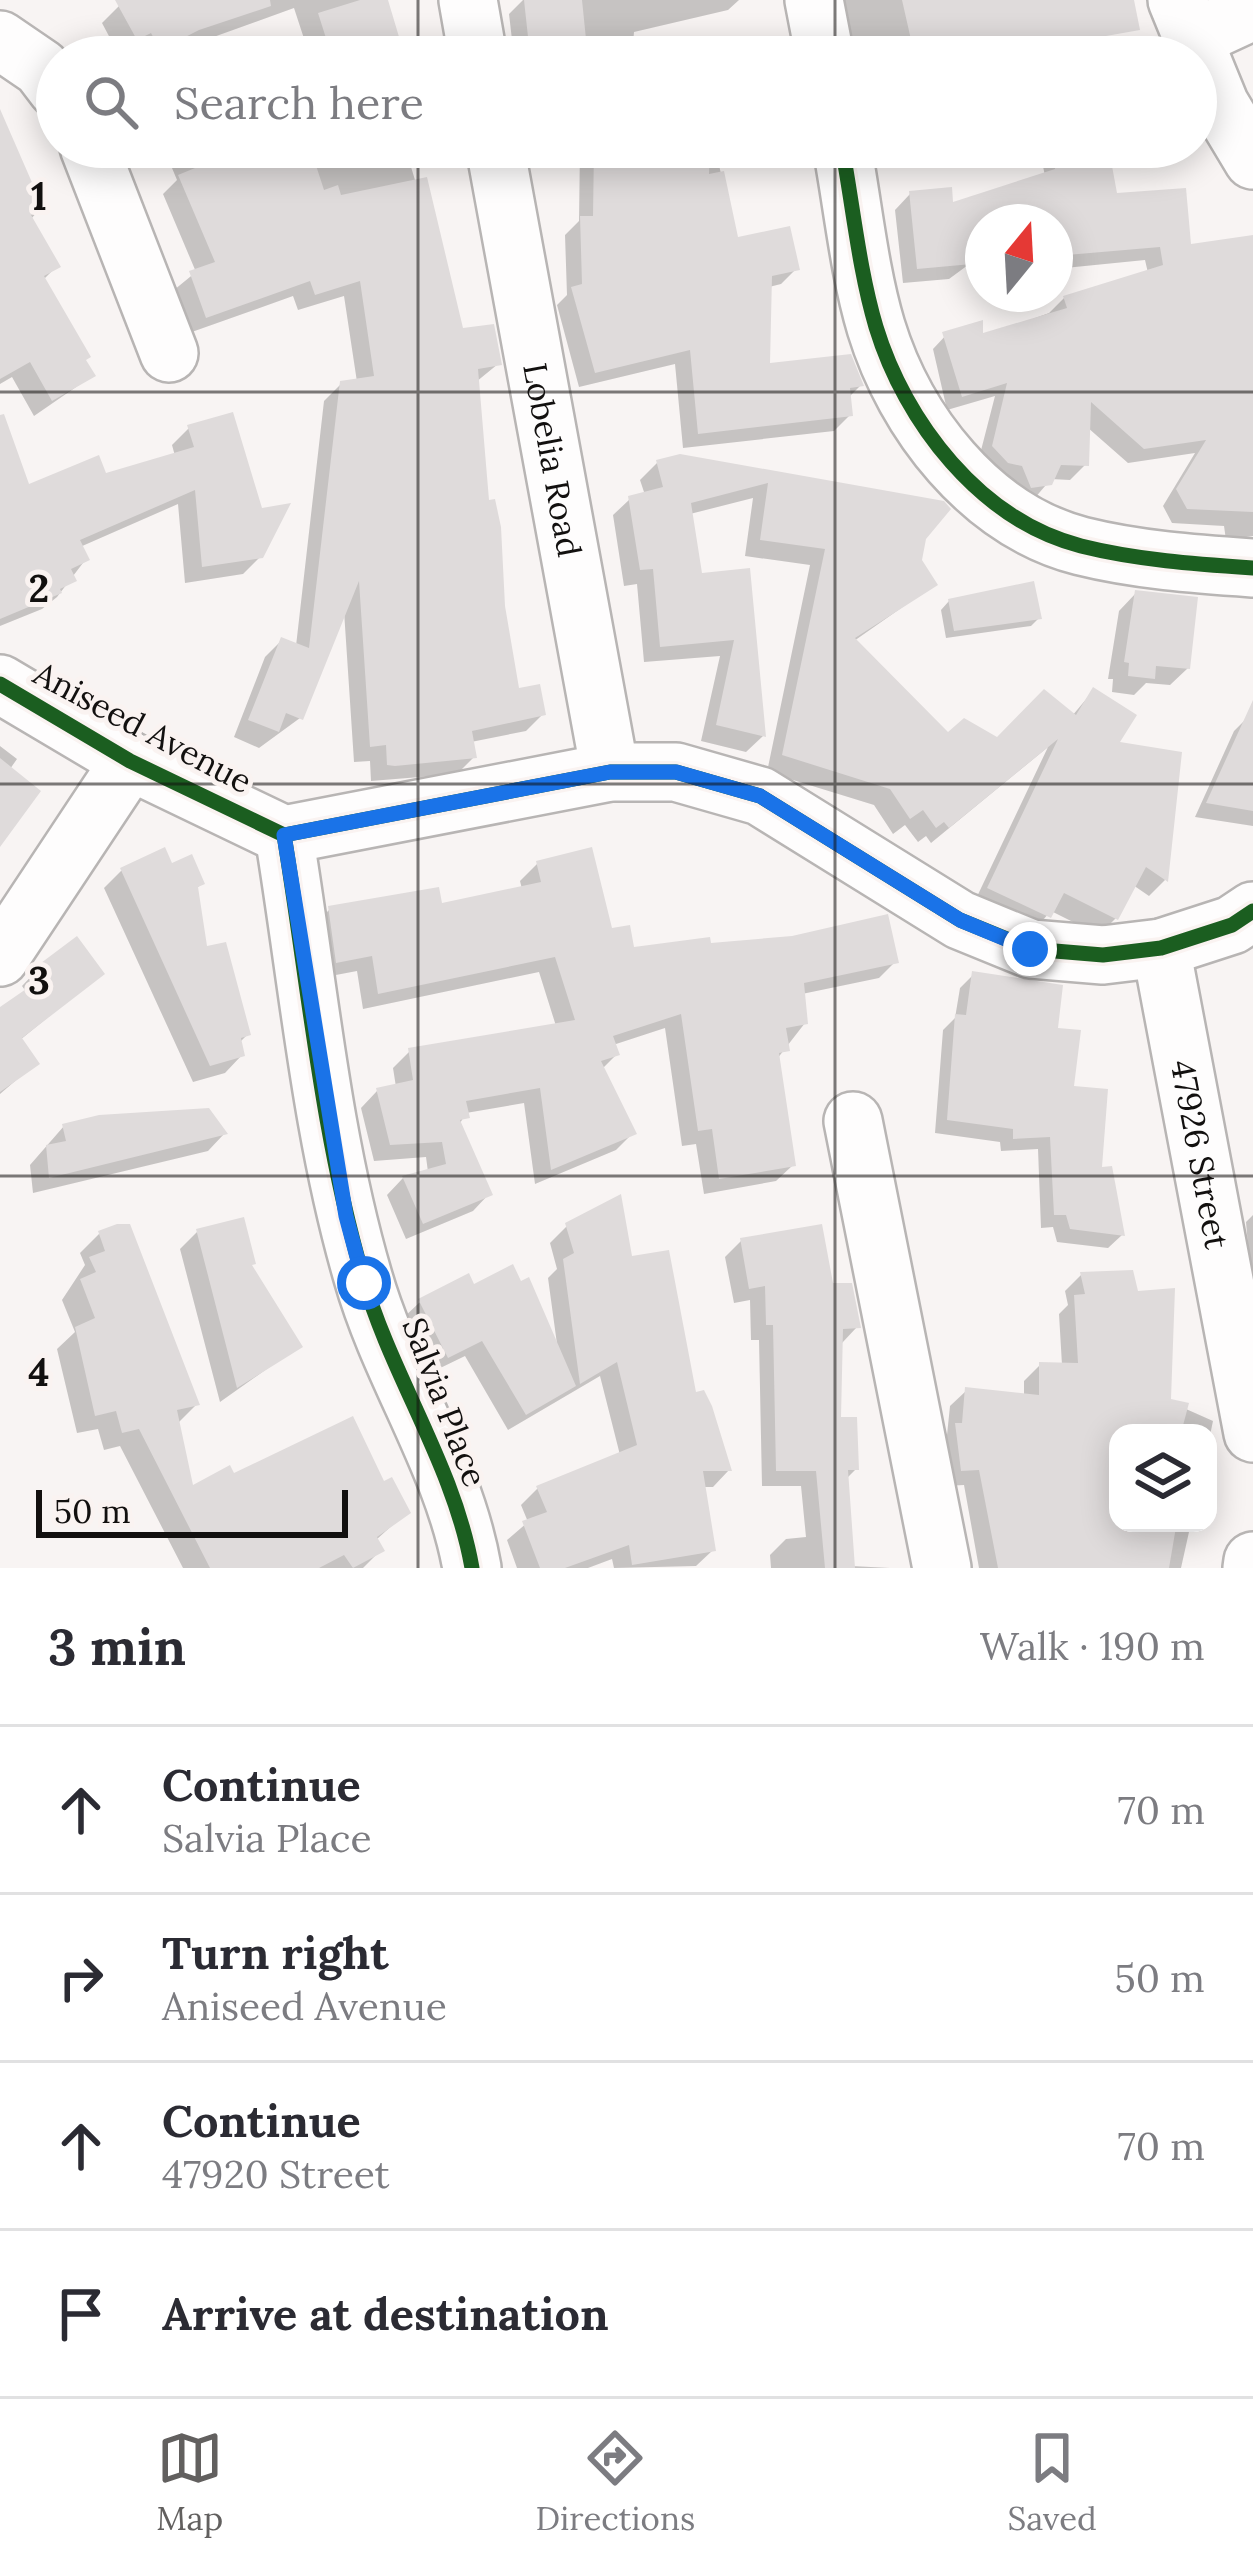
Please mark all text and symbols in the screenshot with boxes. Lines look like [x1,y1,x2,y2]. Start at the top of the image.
search box [36,36,1217,168]
icon: search [78,69,144,135]
text: Search here [174,74,424,131]
text: 1 [31,171,47,221]
north arrow [965,204,1073,312]
street label: Lobelia Road [514,360,591,560]
text: 2 [29,563,49,613]
street label: Aniseed Avenue [26,651,259,802]
route end [1003,922,1057,976]
text: 3 [28,955,50,1005]
street label: 47926 Street [1162,1056,1239,1252]
route start [337,1256,391,1310]
street label: Salvia Place [394,1312,496,1492]
text: 4 [28,1347,50,1397]
map controls [1109,1424,1217,1532]
button: layers [1109,1424,1217,1532]
scale bar [36,1484,348,1537]
text: 50 m [54,1490,131,1532]
text: 3 min [48,1614,186,1679]
text: Walk · 190 m [980,1621,1205,1671]
text: Continue [162,1756,361,1813]
icon: ahead [48,1777,114,1843]
text: 70 m [1118,1785,1205,1835]
text: Salvia Place [162,1813,372,1863]
text: Turn right [162,1924,389,1981]
icon: right [48,1945,114,2011]
text: 50 m [1114,1953,1205,2003]
text: Aniseed Avenue [162,1981,447,2031]
text: Continue [162,2092,361,2149]
icon: ahead [48,2113,114,2179]
text: 70 m [1118,2121,1205,2171]
text: 47920 Street [162,2149,390,2199]
icon: arrive [48,2281,114,2347]
text: Arrive at destination [162,2285,609,2342]
tab: Map [156,2425,223,2539]
tab: Directions [536,2425,695,2539]
tab: Saved [1008,2425,1097,2539]

